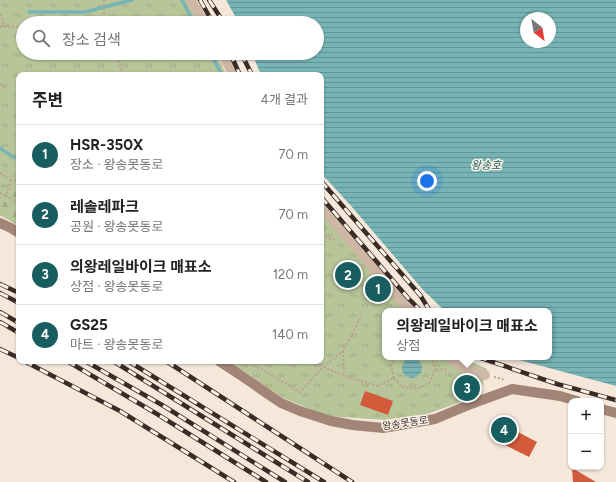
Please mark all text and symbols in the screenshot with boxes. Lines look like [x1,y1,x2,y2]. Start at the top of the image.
north arrow [520,12,556,48]
search box [16,16,324,60]
icon: search [30,27,52,49]
text: 장소 검색 [62,31,121,49]
text: 주변 [32,90,63,110]
text: 4개 결과 [261,92,308,107]
text: HSR-350X [70,136,143,154]
text: 1 [42,147,48,162]
text: 70 m [278,147,308,162]
text: 장소 · 왕송못동로 [70,157,163,172]
water label: 왕송호 [471,159,502,172]
your location [417,171,437,191]
text: 레솔레파크 [70,198,139,216]
text: 2 [41,207,49,222]
text: 70 m [278,207,308,222]
text: 공원 · 왕송못동로 [70,219,163,234]
text: 의왕레일바이크 매표소 [70,258,212,276]
pin: 2 [335,260,361,290]
text: 3 [41,267,49,282]
text: 120 m [273,267,308,282]
pin: 1 [365,274,391,304]
text: 상점 · 왕송못동로 [70,279,163,294]
popup [382,308,552,360]
text: GS25 [70,316,108,334]
text: 의왕레일바이크 매표소 [396,317,538,335]
text: 4 [41,327,49,342]
text: 140 m [272,327,308,342]
text: 마트 · 왕송못동로 [70,337,163,352]
text: 상점 [396,338,420,353]
pin: 3 [454,373,480,403]
map controls [568,398,604,470]
button: + [568,398,604,434]
street label: 왕송못동로 [381,413,429,433]
pin: 4 [491,415,517,445]
button: − [568,434,604,470]

